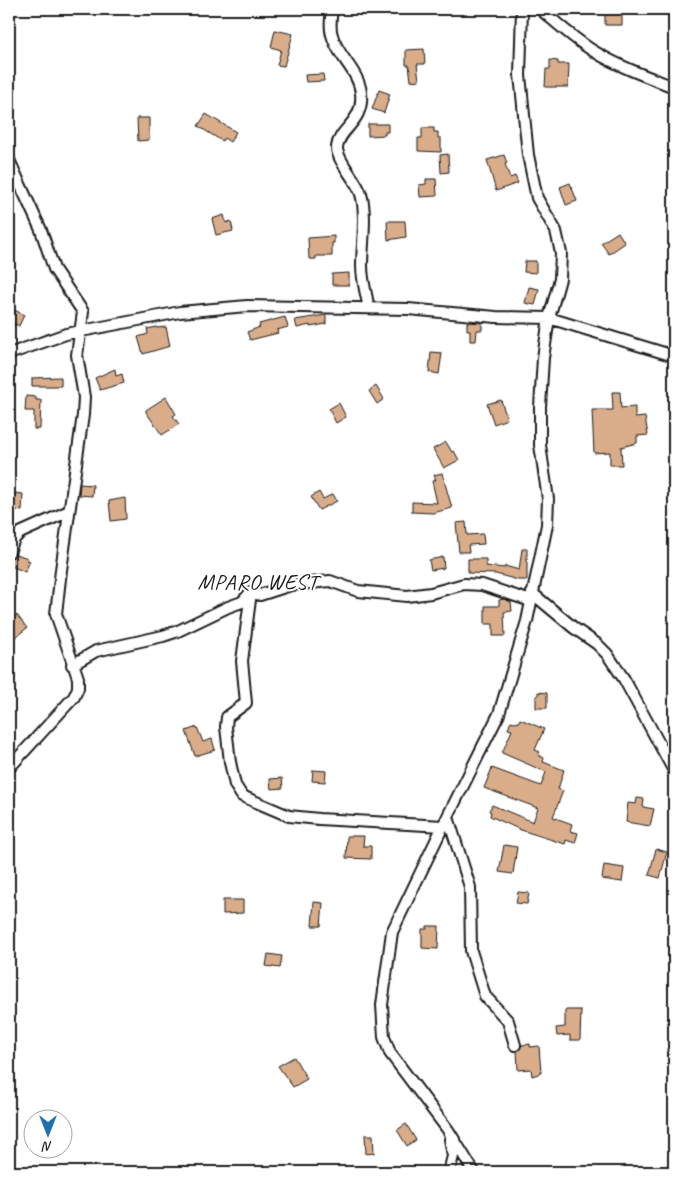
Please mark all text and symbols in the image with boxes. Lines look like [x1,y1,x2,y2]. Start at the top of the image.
district label: MPARO WEST [197,568,323,596]
north arrow [22,1108,72,1158]
text: N [41,1138,52,1155]

